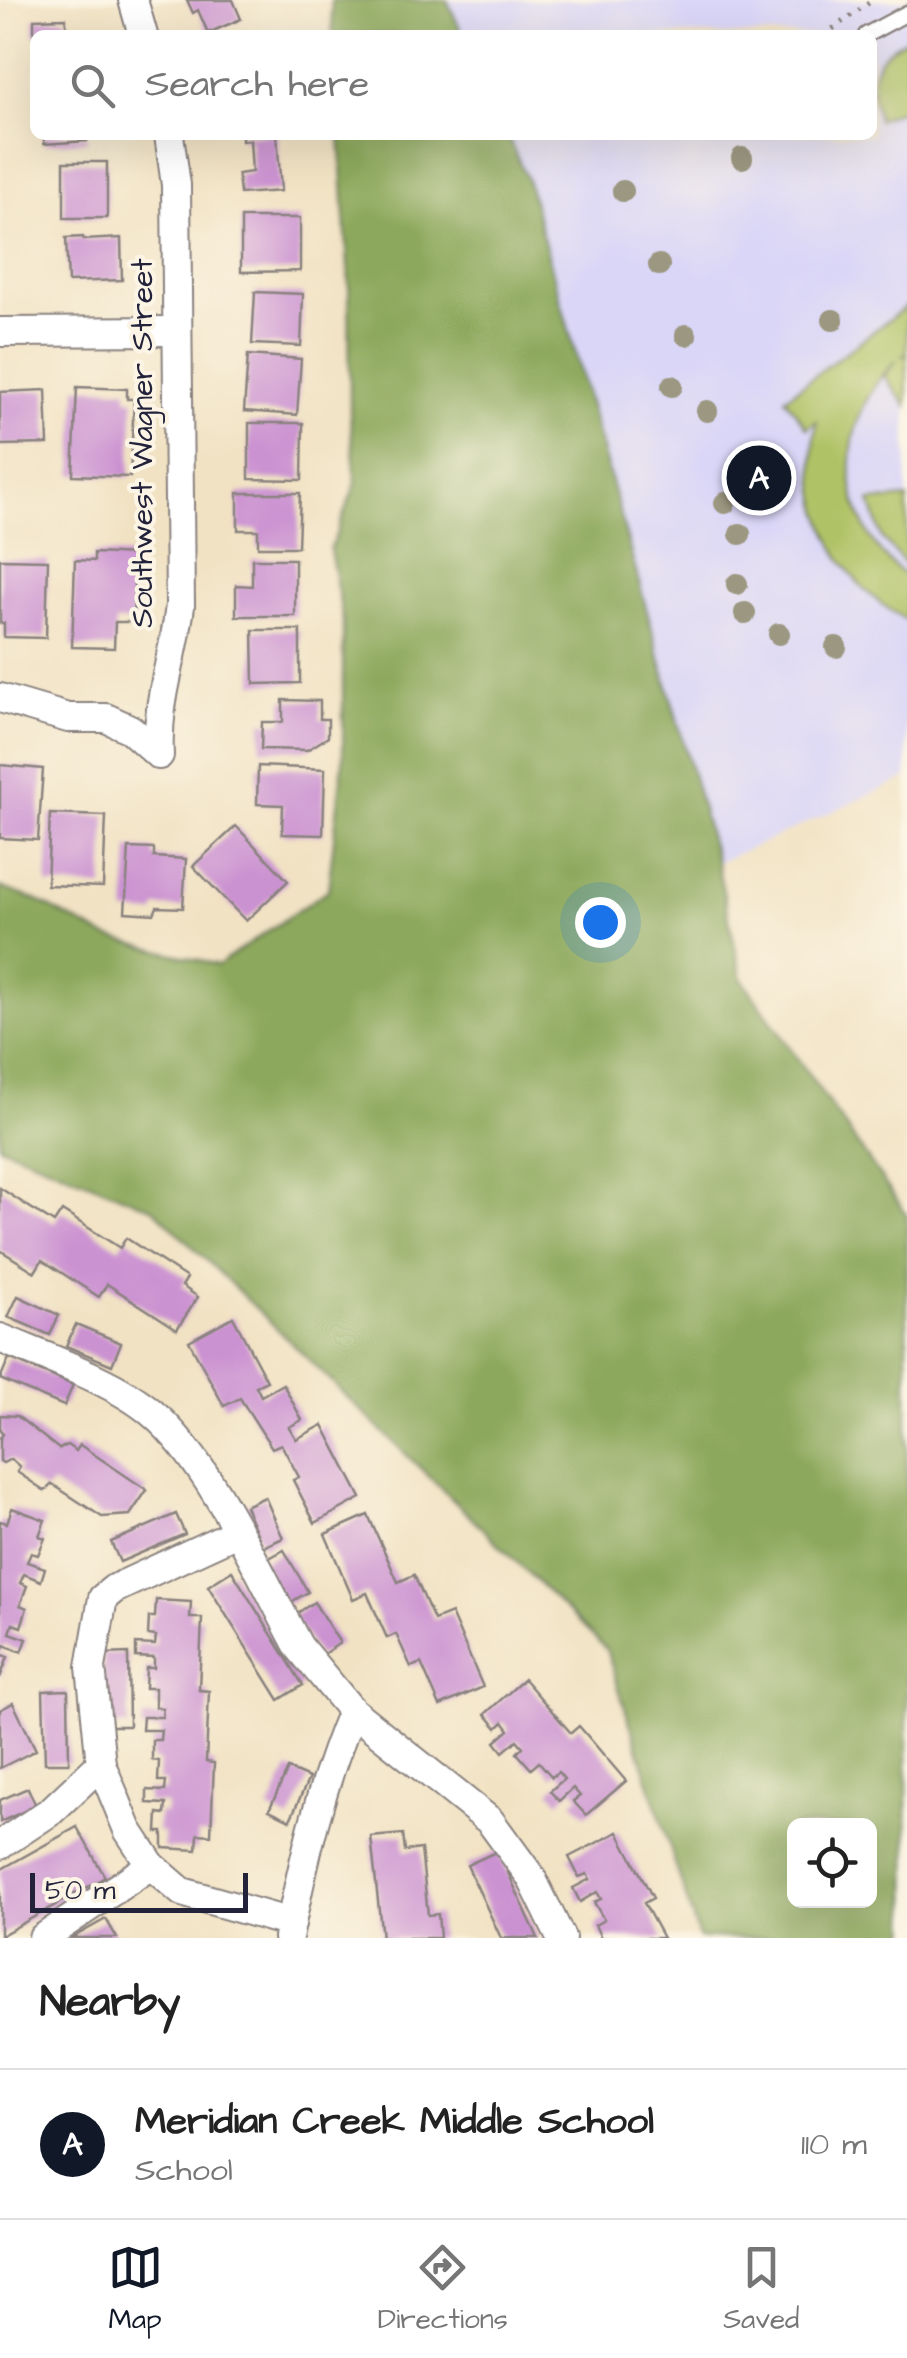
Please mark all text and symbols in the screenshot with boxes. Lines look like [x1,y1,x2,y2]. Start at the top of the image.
search box [30,30,877,140]
icon: search [65,58,120,113]
text: Search here [145,59,369,111]
street label: Southwest Wagner Street [122,258,165,628]
pin: A [726,440,792,516]
your location [575,897,626,948]
map controls [787,1818,877,1908]
button: locate [787,1818,877,1908]
scale bar [30,1868,248,1912]
text: 50 m [45,1871,116,1910]
text: Nearby [40,1974,180,2032]
text: Meridian Creek Middle School [135,2096,654,2148]
text: A [62,2122,83,2167]
text: 110 m [801,2122,867,2167]
text: School [135,2148,233,2193]
tab: Map [108,2240,163,2339]
tab: Directions [378,2240,508,2339]
tab: Saved [723,2240,799,2339]

